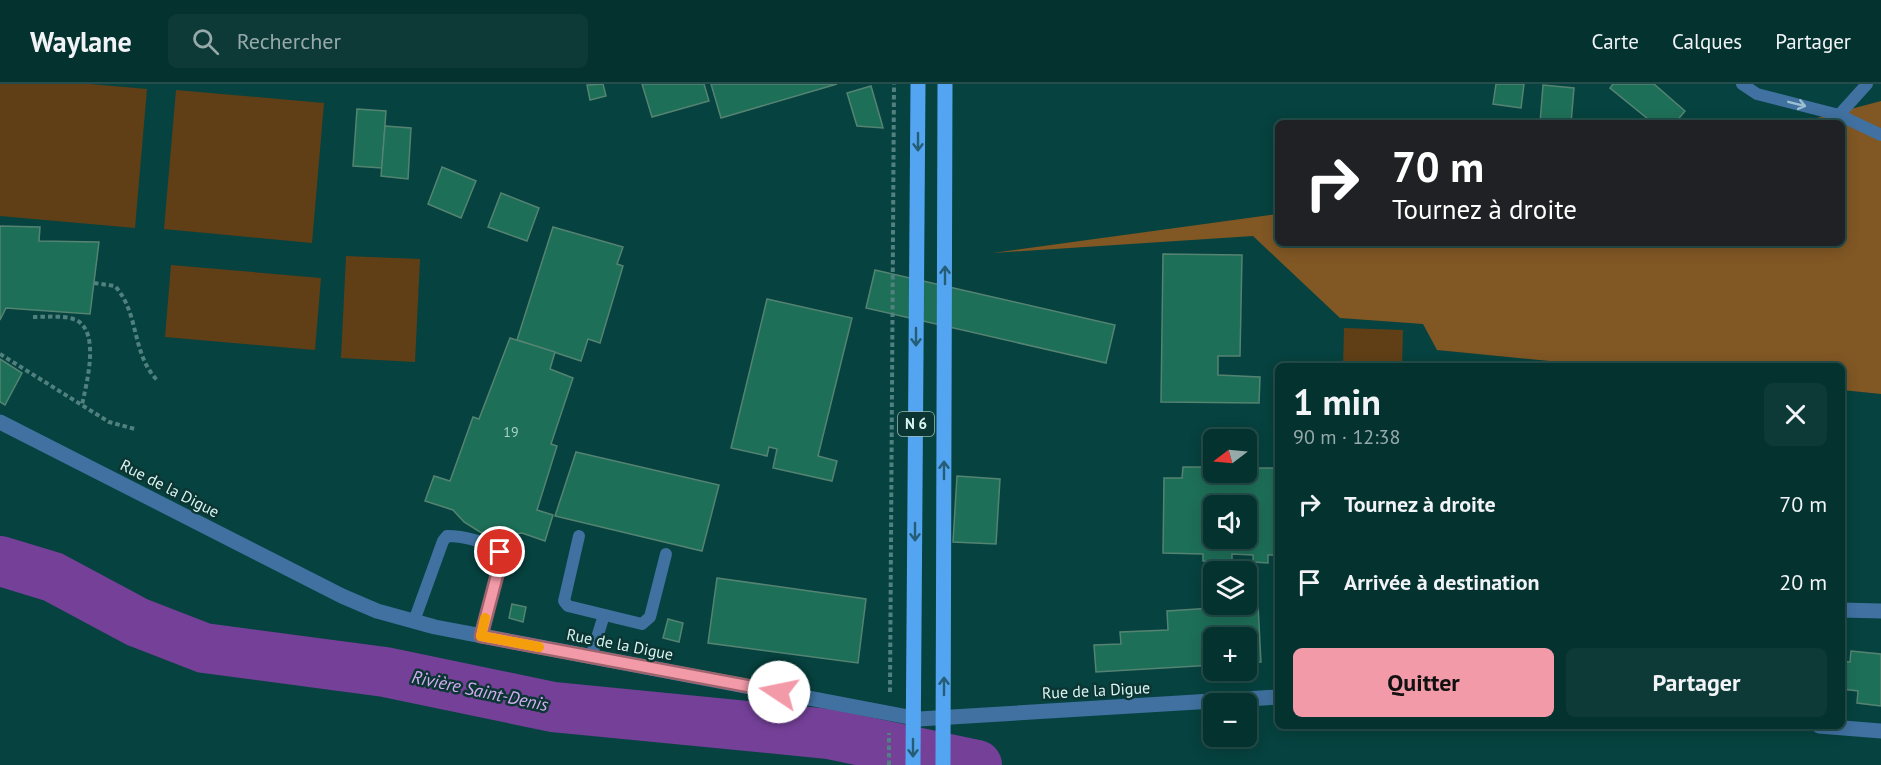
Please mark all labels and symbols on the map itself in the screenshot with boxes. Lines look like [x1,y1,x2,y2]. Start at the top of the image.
one-way arrow [1787,98,1806,110]
one-way arrow [912,132,924,152]
one-way arrow [939,265,951,285]
one-way arrow [910,327,922,347]
road number: N 6 [898,412,934,436]
house number: 19 [503,423,519,441]
north arrow [1203,429,1257,483]
street label: Rue de la Digue [117,454,223,522]
one-way arrow [938,460,950,480]
one-way arrow [909,522,921,542]
pin [474,526,525,577]
street label: Rue de la Digue [565,624,675,664]
position arrow [747,660,811,724]
water label: Rivière Saint-Denis [410,665,551,716]
one-way arrow [938,676,950,696]
street label: Rue de la Digue [1041,677,1151,703]
one-way arrow [907,738,919,758]

